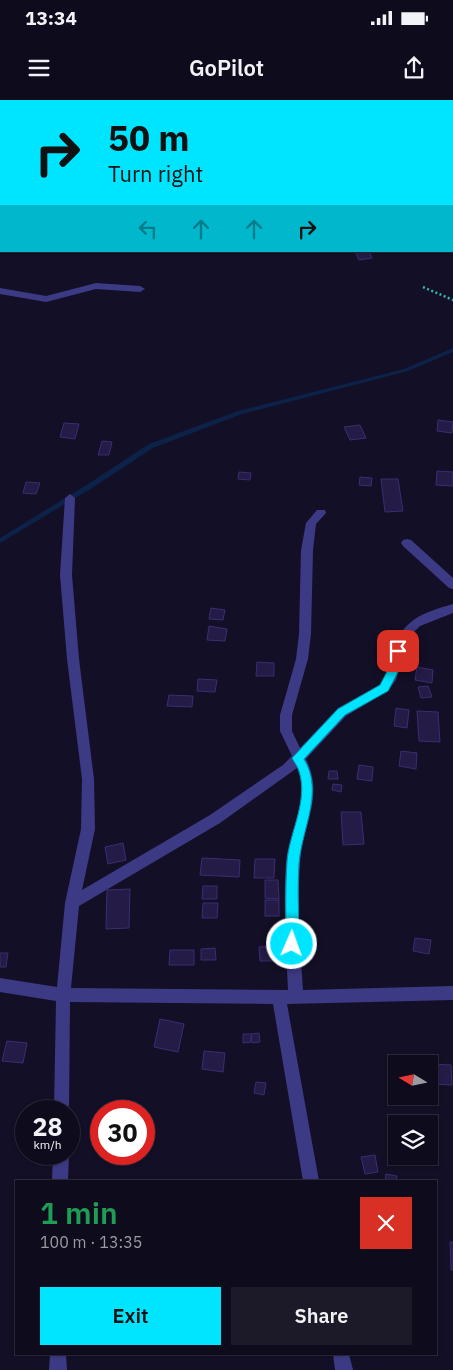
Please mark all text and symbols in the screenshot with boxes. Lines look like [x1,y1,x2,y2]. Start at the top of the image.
text: 13:34 [25,6,77,30]
text: GoPilot [189,53,264,82]
icon: menu [25,54,53,82]
icon: share [400,54,428,82]
text: 50 m [108,115,190,161]
icon: right [25,120,90,185]
text: Turn right [108,159,203,188]
icon: left [134,215,162,243]
icon: ahead [187,215,215,243]
icon: ahead [240,215,268,243]
icon: right [293,215,321,243]
pin [377,630,419,672]
icon: arrive [384,637,412,665]
position arrow [265,917,317,969]
north arrow [388,1055,438,1105]
map controls [388,1055,438,1165]
speed limit sign: 30 [90,1100,155,1165]
text: 28 [32,1110,63,1143]
button: layers [388,1115,438,1165]
text: km/h [33,1137,62,1152]
text: 1 min [40,1193,118,1232]
button: close [360,1197,412,1249]
text: 100 m · 13:35 [40,1232,142,1252]
button: Exit [40,1287,221,1345]
button: Share [231,1287,412,1345]

